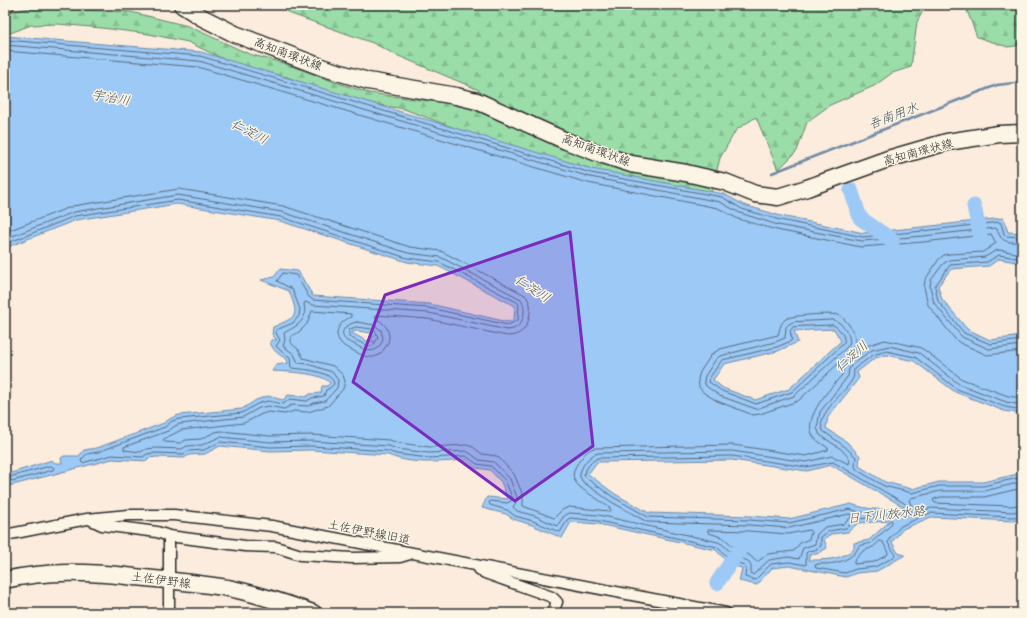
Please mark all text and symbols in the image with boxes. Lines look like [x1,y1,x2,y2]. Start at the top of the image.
street label: 高知南環状線 [252,33,325,73]
water label: 宇治川 [90,85,132,108]
water label: 吾南用水 [865,97,920,132]
water label: 仁淀川 [229,114,271,147]
street label: 高知南環状線 [560,129,633,169]
street label: 高知南環状線 [881,134,955,168]
water label: 仁淀川 [512,270,554,305]
water label: 仁淀川 [830,336,871,375]
water label: 日下川放水路 [846,501,927,526]
street label: 土佐伊野線旧道 [326,515,412,547]
street label: 土佐伊野線 [130,567,192,591]

